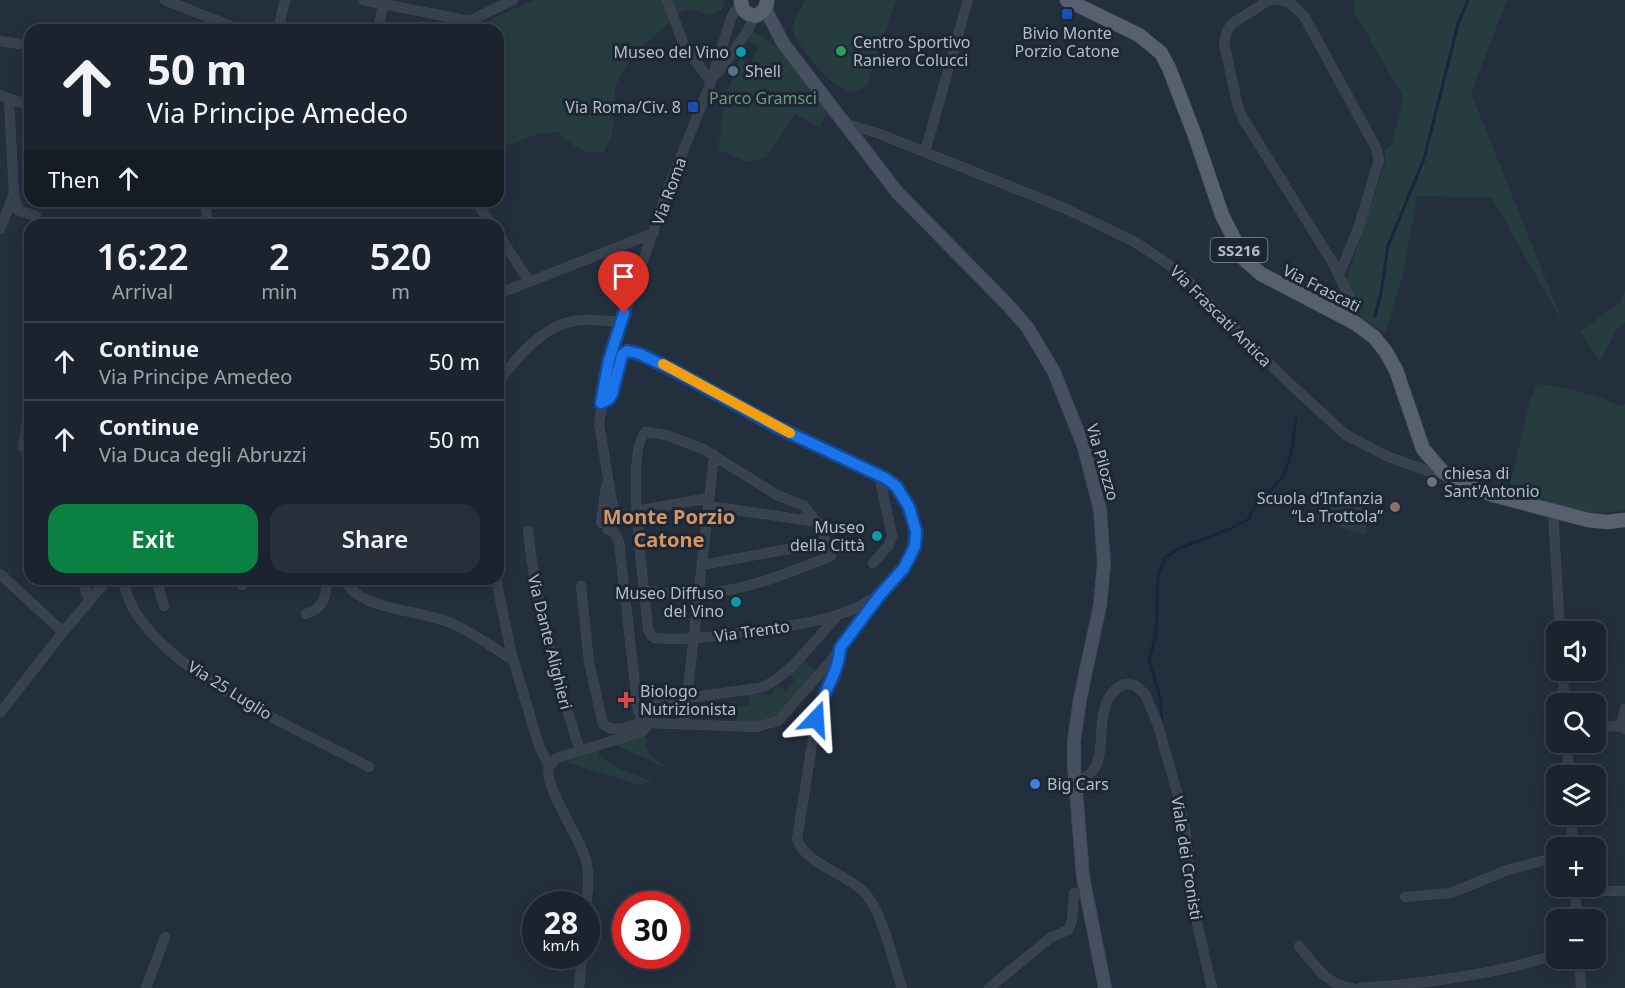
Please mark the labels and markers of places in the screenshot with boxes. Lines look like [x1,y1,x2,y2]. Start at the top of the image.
marker: Bivio Monte Porzio Catone [1060,7,1074,21]
place label: Bivio Monte Porzio Catone [1015,22,1119,62]
place label: Centro Sportivo Raniero Colucci [853,31,971,71]
place label: Museo del Vino [614,41,729,63]
marker: Centro Sportivo Raniero Colucci [834,44,848,58]
marker: Museo del Vino [734,45,748,59]
place label: Shell [745,60,781,82]
marker: Shell [726,64,740,78]
place label: Via Roma/Civ. 8 [565,96,681,118]
marker: Via Roma/Civ. 8 [686,100,700,114]
pin [598,251,649,313]
place label: chiesa di Sant'Antonio [1444,462,1540,502]
marker: chiesa di Sant'Antonio [1425,475,1439,489]
place label: Scuola d’Infanzia “La Trottola” [1257,487,1383,527]
marker: Scuola d’Infanzia “La Trottola” [1388,500,1402,514]
place label: Museo della Città [790,516,865,556]
marker: Museo della Città [870,529,884,543]
place label: Museo Diffuso del Vino [615,582,724,622]
marker: Museo Diffuso del Vino [729,595,743,609]
place label: Biologo Nutrizionista [640,680,736,720]
marker: Biologo Nutrizionista [617,691,635,709]
place label: Big Cars [1047,773,1109,795]
marker: Big Cars [1028,777,1042,791]

